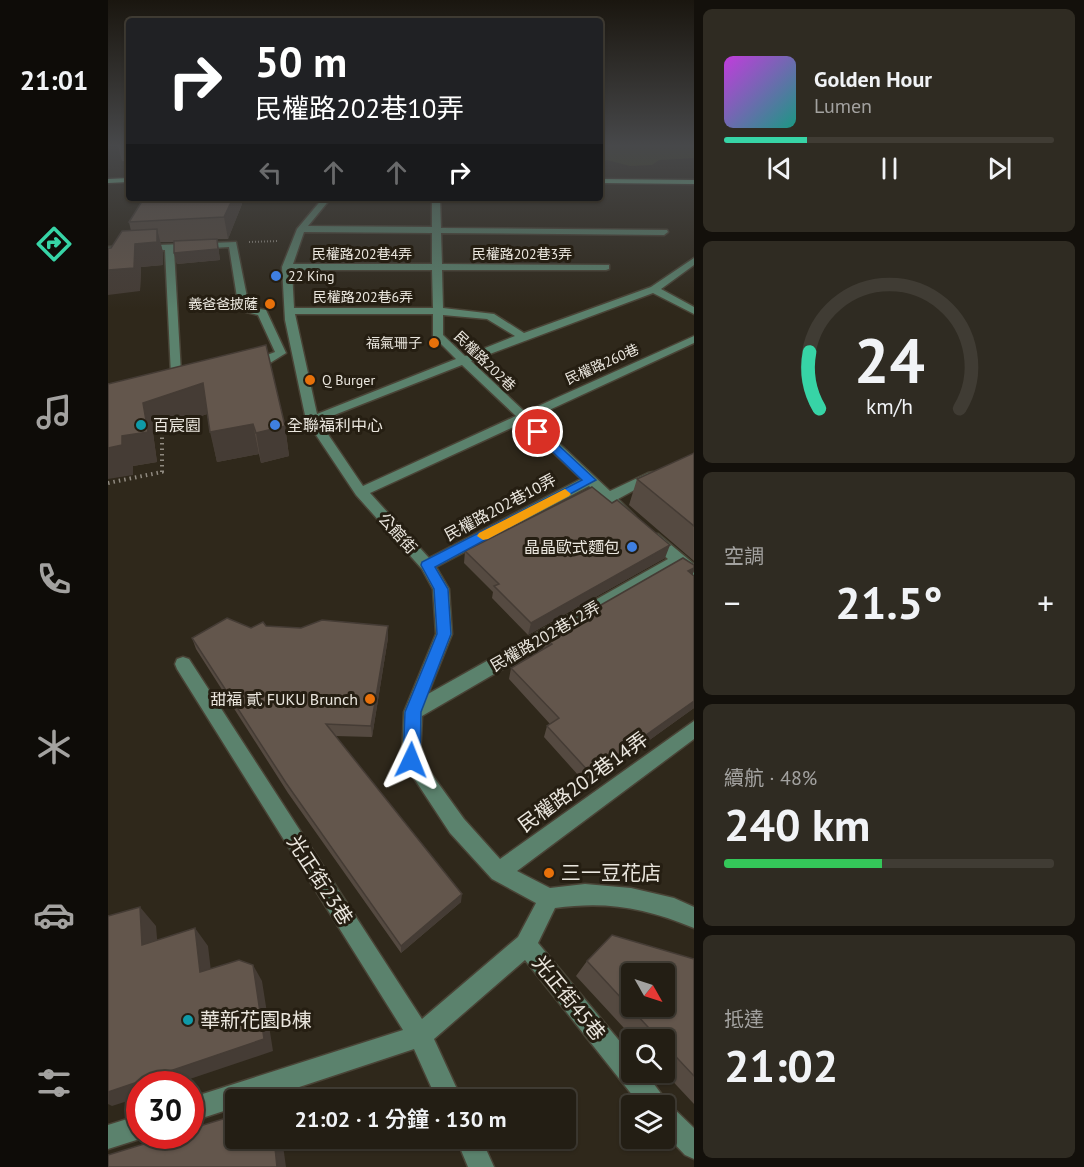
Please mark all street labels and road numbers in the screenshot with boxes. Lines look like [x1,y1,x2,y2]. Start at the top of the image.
street label: 民權路202巷4弄 [312,245,412,263]
street label: 民權路202巷3弄 [472,245,572,263]
street label: 民權路202巷6弄 [313,288,413,306]
street label: 民權路202巷 [450,327,520,395]
street label: 民權路260巷 [562,340,642,388]
street label: 民權路202巷10弄 [441,469,559,545]
street label: 公館街 [375,508,421,558]
street label: 民權路202巷12弄 [486,596,604,676]
street label: 民權路202巷14弄 [513,726,653,838]
street label: 光正街23巷 [281,830,359,930]
street label: 光正街45巷 [527,950,611,1046]

